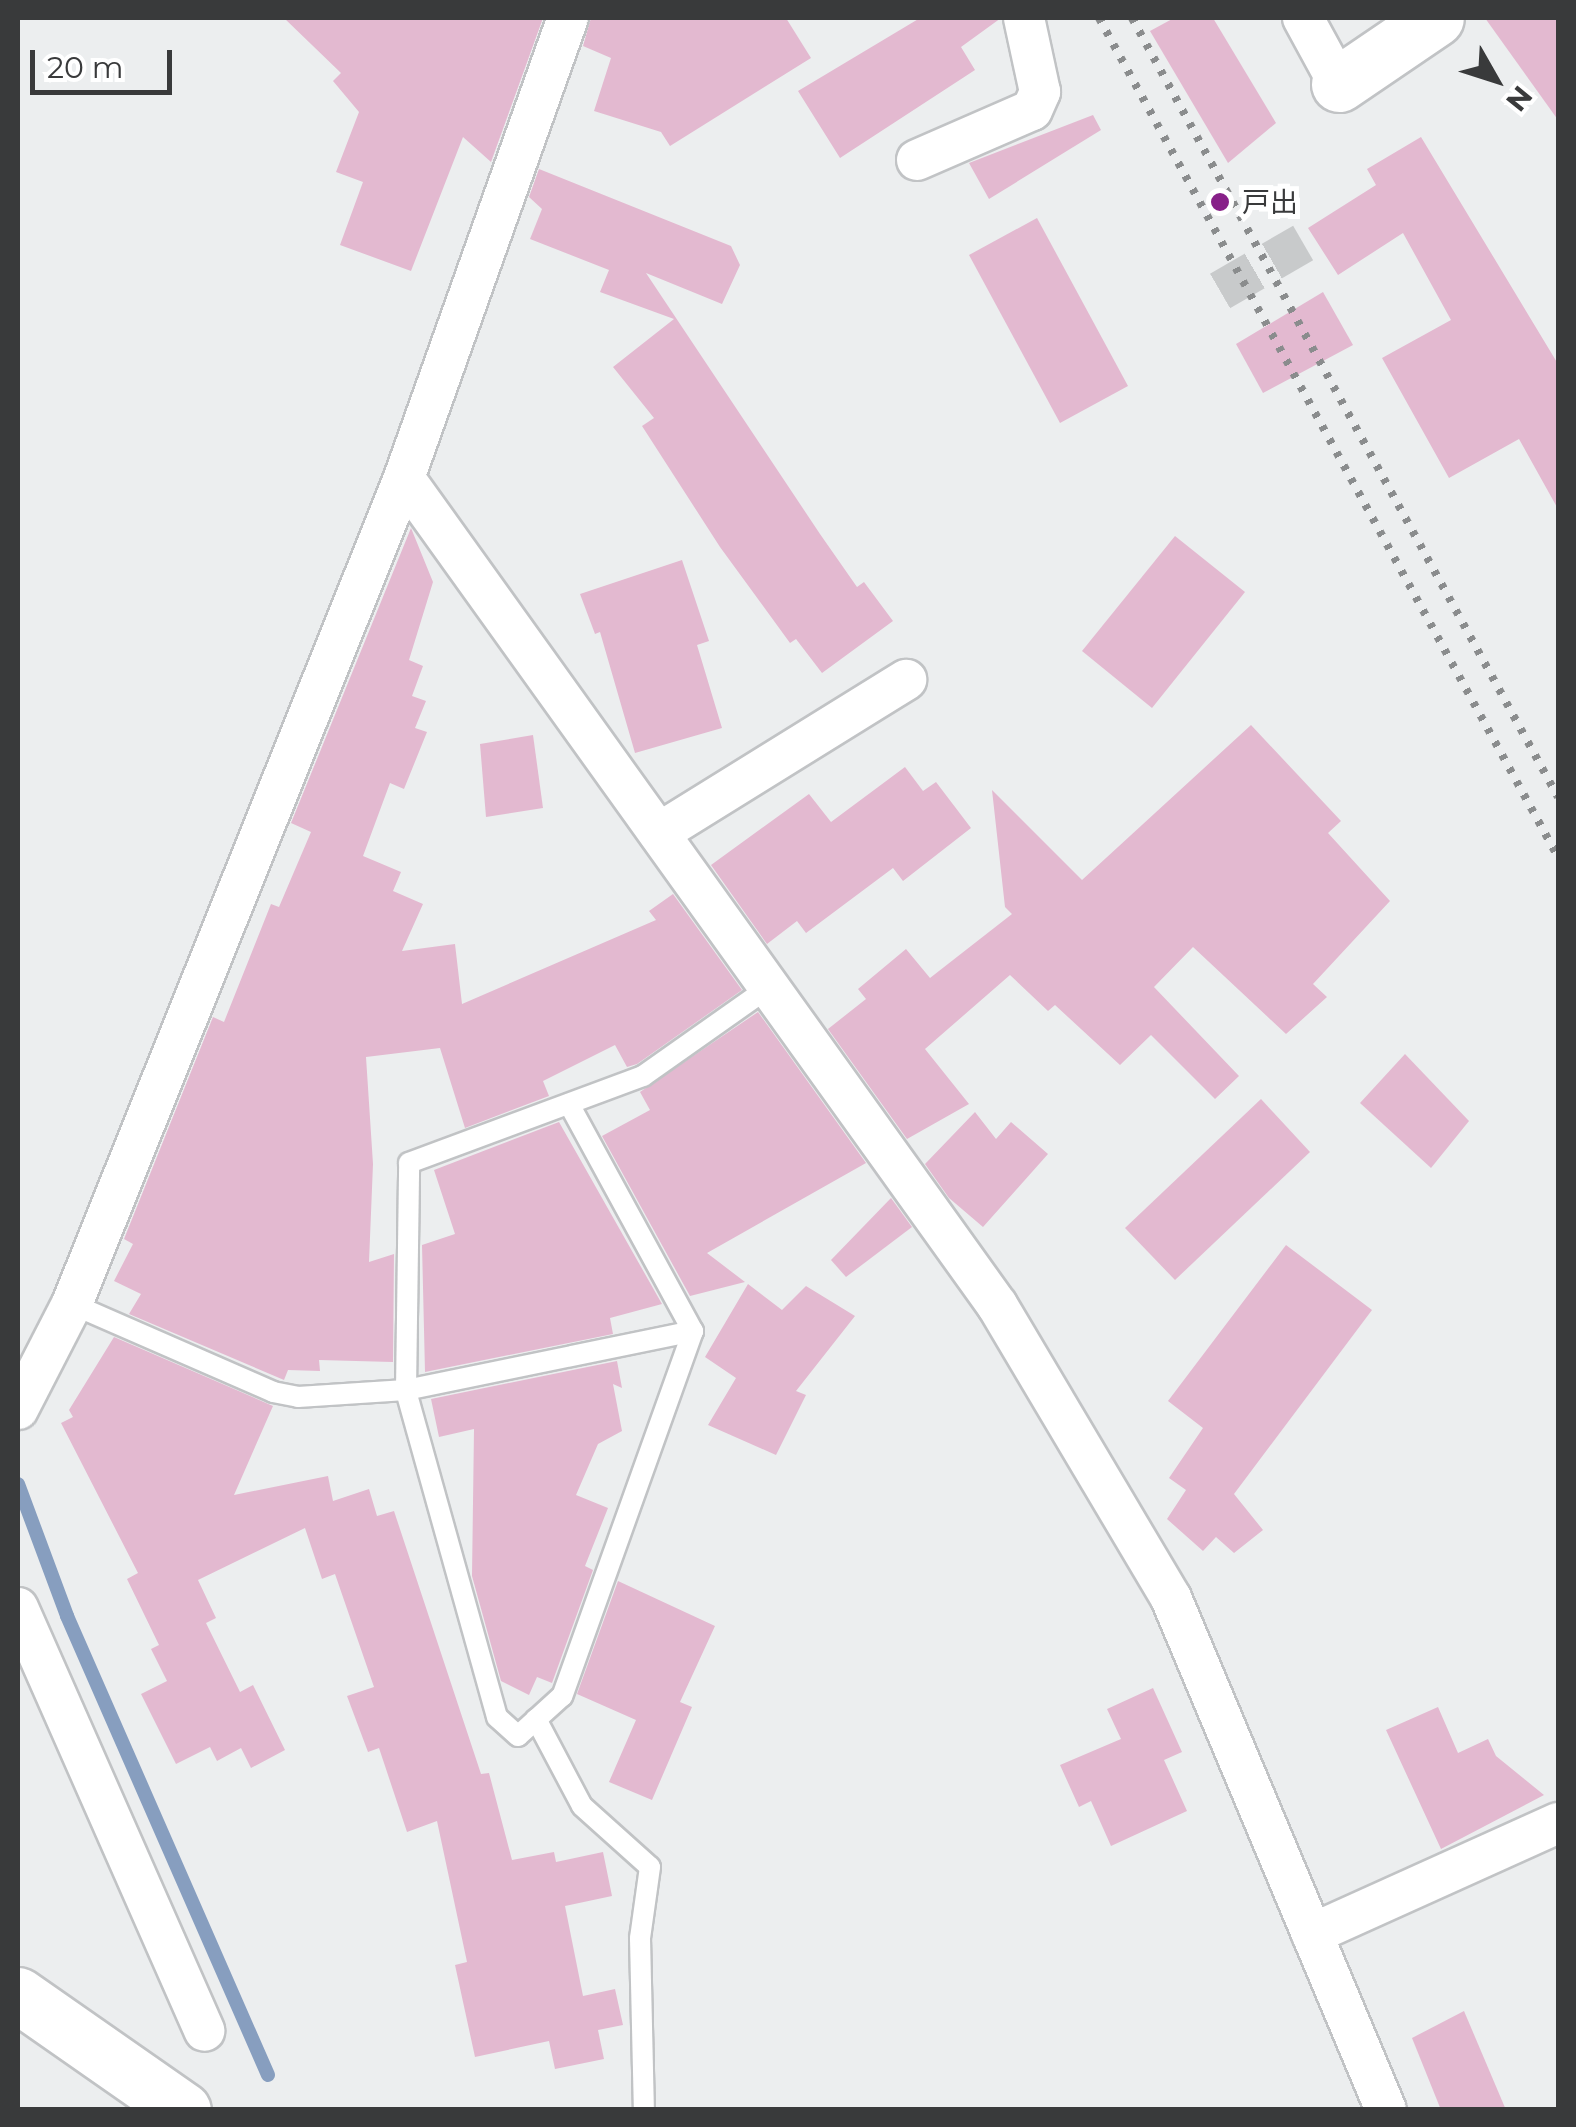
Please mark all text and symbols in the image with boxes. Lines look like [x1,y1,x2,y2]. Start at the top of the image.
scale bar [35,30,178,92]
north arrow [1446,30,1546,130]
text: 20 m [47,49,124,86]
text: N [1499,79,1540,118]
place label: 戸出 [1242,185,1298,219]
marker: 戸出 [1207,189,1233,215]

